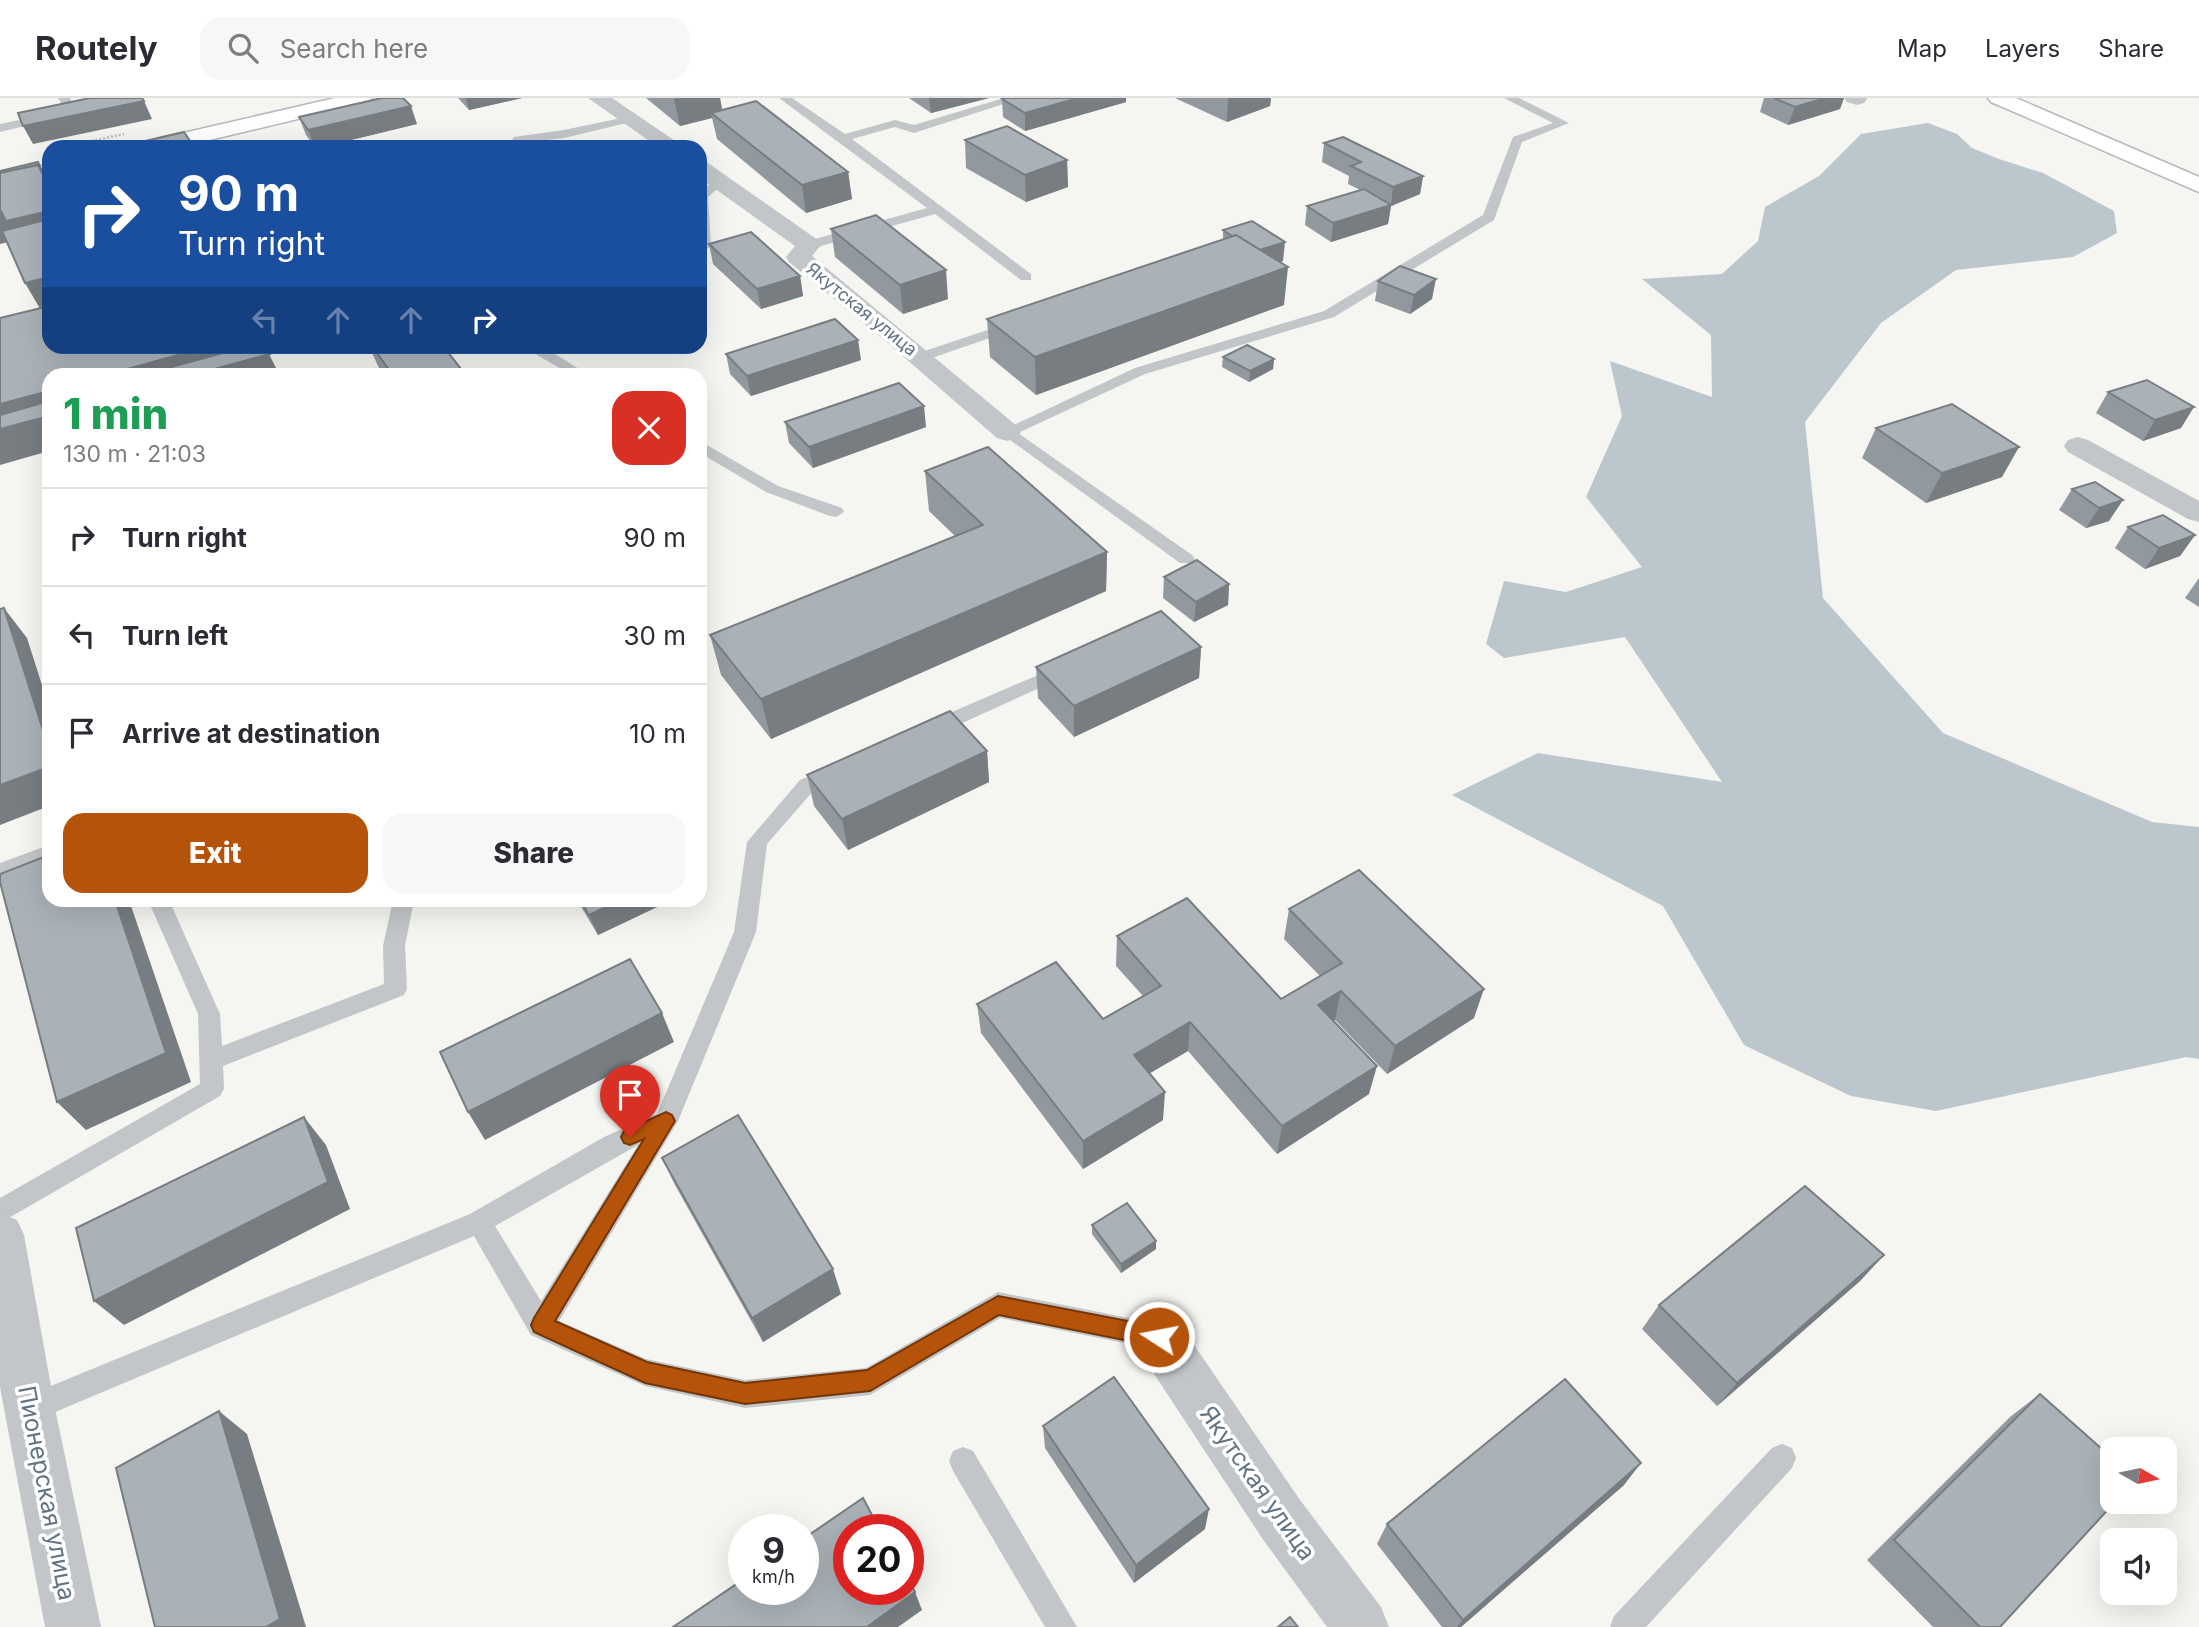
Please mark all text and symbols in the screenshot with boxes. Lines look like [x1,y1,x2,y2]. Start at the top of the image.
search box [200,17,690,80]
text: Routely [35,28,158,68]
icon: search [224,29,262,67]
text: Search here [280,33,428,64]
text: Map [1897,34,1947,63]
text: Layers [1985,34,2060,63]
text: Share [2098,34,2164,63]
text: 90 m [178,164,299,223]
icon: right [63,168,154,259]
text: Turn right [178,224,325,263]
street label: Якутская улица [802,258,922,360]
icon: left [246,301,284,339]
icon: ahead [319,301,357,339]
icon: ahead [392,301,430,339]
icon: right [465,301,503,339]
text: 1 min [63,388,168,439]
button: close [612,391,686,465]
text: 130 m · 21:03 [63,440,206,468]
icon: right [63,518,101,556]
text: Turn right [122,522,247,553]
text: 90 m [623,522,686,553]
icon: left [63,616,101,654]
text: Turn left [122,620,228,651]
text: 30 m [623,620,686,651]
icon: arrive [63,714,101,752]
text: Arrive at destination [122,718,381,749]
text: 10 m [629,718,686,749]
button: Exit [63,813,368,893]
button: Share [382,813,686,893]
pin [600,1065,660,1137]
icon: arrive [611,1076,649,1114]
position arrow [1122,1300,1196,1374]
street label: Пионерская улица [12,1383,82,1603]
street label: Якутская улица [1194,1400,1322,1566]
north arrow [2100,1437,2177,1514]
map controls [2100,1437,2177,1605]
speed limit sign: 20 [833,1514,924,1605]
button: sound [2100,1528,2177,1605]
text: 9 [762,1529,785,1571]
text: km/h [752,1566,795,1587]

